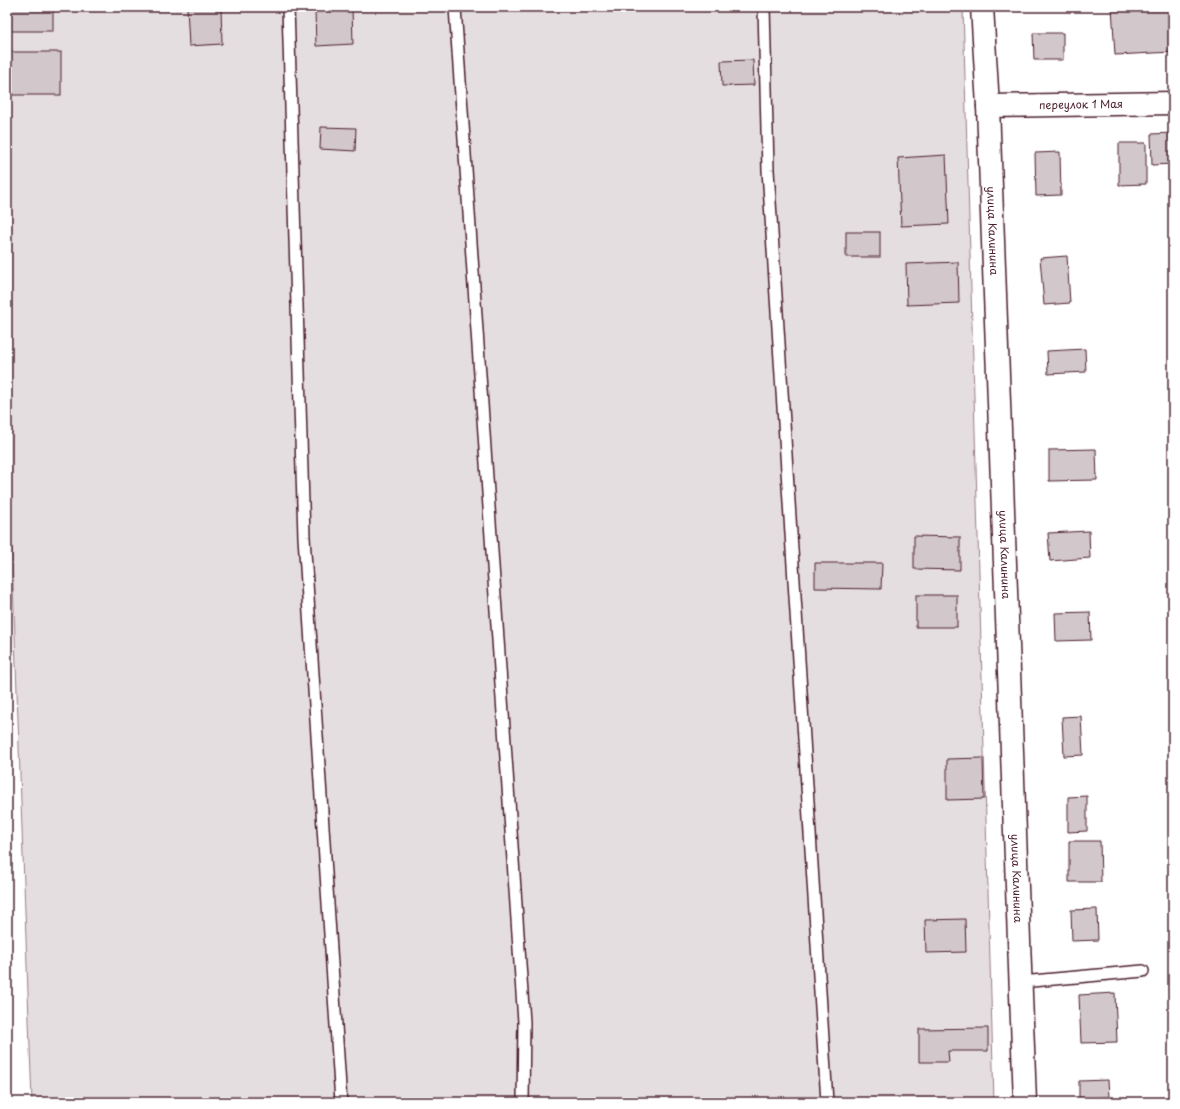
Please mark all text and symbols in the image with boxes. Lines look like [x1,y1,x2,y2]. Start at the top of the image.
street label: переулок 1 Мая [1039,95,1123,113]
street label: улица Калинина [983,186,1003,276]
street label: улица Калинина [995,510,1015,599]
street label: улица Калинина [1007,833,1027,923]

